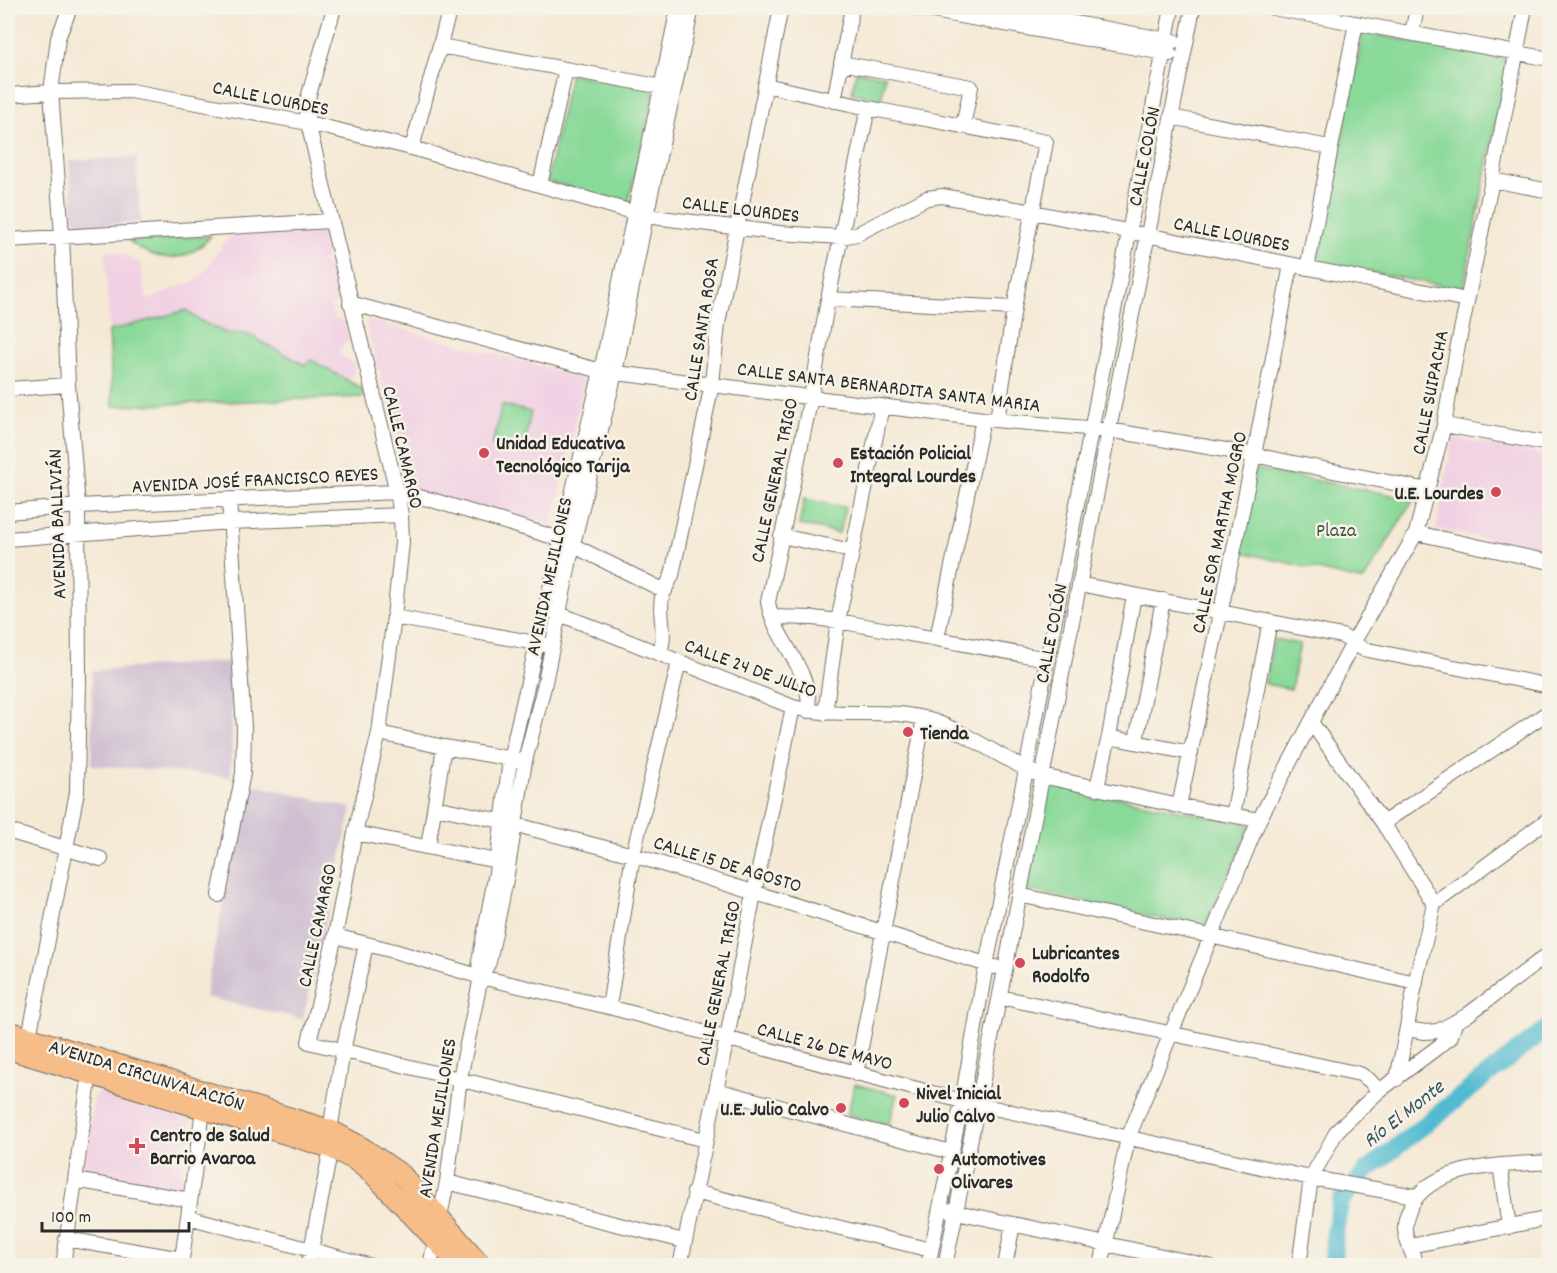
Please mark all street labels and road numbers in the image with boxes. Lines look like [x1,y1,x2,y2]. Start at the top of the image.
street label: CALLE LOURDES [210,75,331,125]
street label: CALLE COLÓN [1123,104,1169,209]
street label: CALLE LOURDES [680,190,801,232]
street label: CALLE LOURDES [1171,211,1292,261]
street label: CALLE SANTA ROSA [678,256,728,403]
street label: CALLE SUIPACHA [1406,328,1458,457]
street label: CALLE SANTA BERNARDITA SANTA MARIA [735,356,1042,421]
street label: CALLE CAMARGO [373,383,429,512]
street label: CALLE GENERAL TRIGO [745,396,807,566]
street label: CALLE SOR MARTHA MOGRO [1186,429,1256,636]
street label: AVENIDA BALLIVIÁN [42,448,76,600]
street label: AVENIDA JOSÉ FRANCISCO REYES [131,462,379,502]
street label: AVENIDA MEJILLONES [520,495,581,658]
street label: CALLE COLÓN [1030,581,1076,686]
street label: CALLE 24 DE JULIO [680,633,820,707]
street label: CALLE 15 DE AGOSTO [649,830,805,902]
street label: CALLE CAMARGO [292,861,346,990]
street label: CALLE GENERAL TRIGO [690,898,750,1069]
street label: CALLE 26 DE MAYO [753,1016,895,1079]
street label: AVENIDA CIRCUNVALACIÓN [45,1034,247,1120]
street label: AVENIDA MEJILLONES [413,1037,465,1200]

